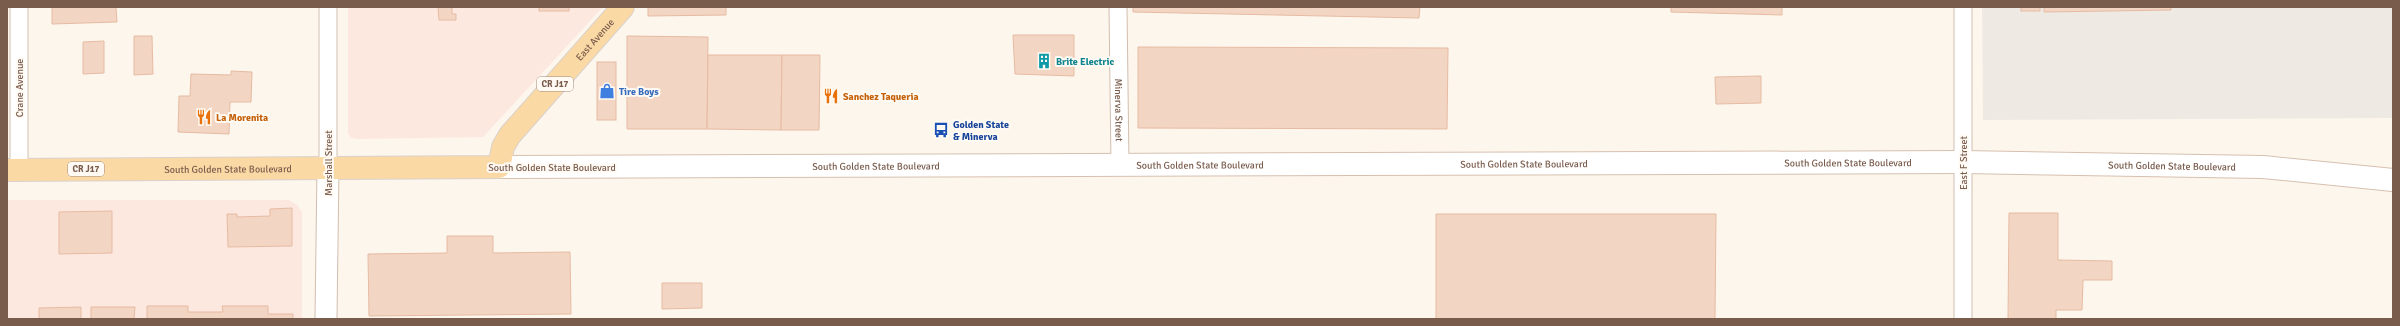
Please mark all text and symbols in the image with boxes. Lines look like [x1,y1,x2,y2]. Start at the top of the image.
street label: East Avenue [574,16,617,63]
building icon: Brite Electric [1035,52,1053,70]
place label: Brite Electric [1056,56,1114,68]
street label: Crane Avenue [14,59,26,117]
road number: CR J17 [537,77,573,91]
street label: Minerva Street [1112,78,1125,142]
shop icon: Tire Boys [598,82,616,100]
place label: Tire Boys [619,86,659,98]
restaurant icon: Sanchez Taqueria [822,87,840,105]
place label: Sanchez Taqueria [843,91,919,103]
restaurant icon: La Morenita [195,108,213,126]
place label: La Morenita [216,112,268,124]
place label: Golden State & Minerva [953,119,1009,143]
bus stop icon: Golden State & Minerva [932,121,950,139]
street label: Marshall Street [323,130,335,196]
street label: East F Street [1958,135,1970,190]
street label: South Golden State Boulevard [1784,157,1912,170]
street label: South Golden State Boulevard [1460,158,1588,171]
street label: South Golden State Boulevard [1136,159,1264,172]
street label: South Golden State Boulevard [2108,159,2236,174]
street label: South Golden State Boulevard [812,160,940,173]
road number: CR J17 [68,162,104,176]
street label: South Golden State Boulevard [488,162,616,174]
street label: South Golden State Boulevard [164,163,292,176]

